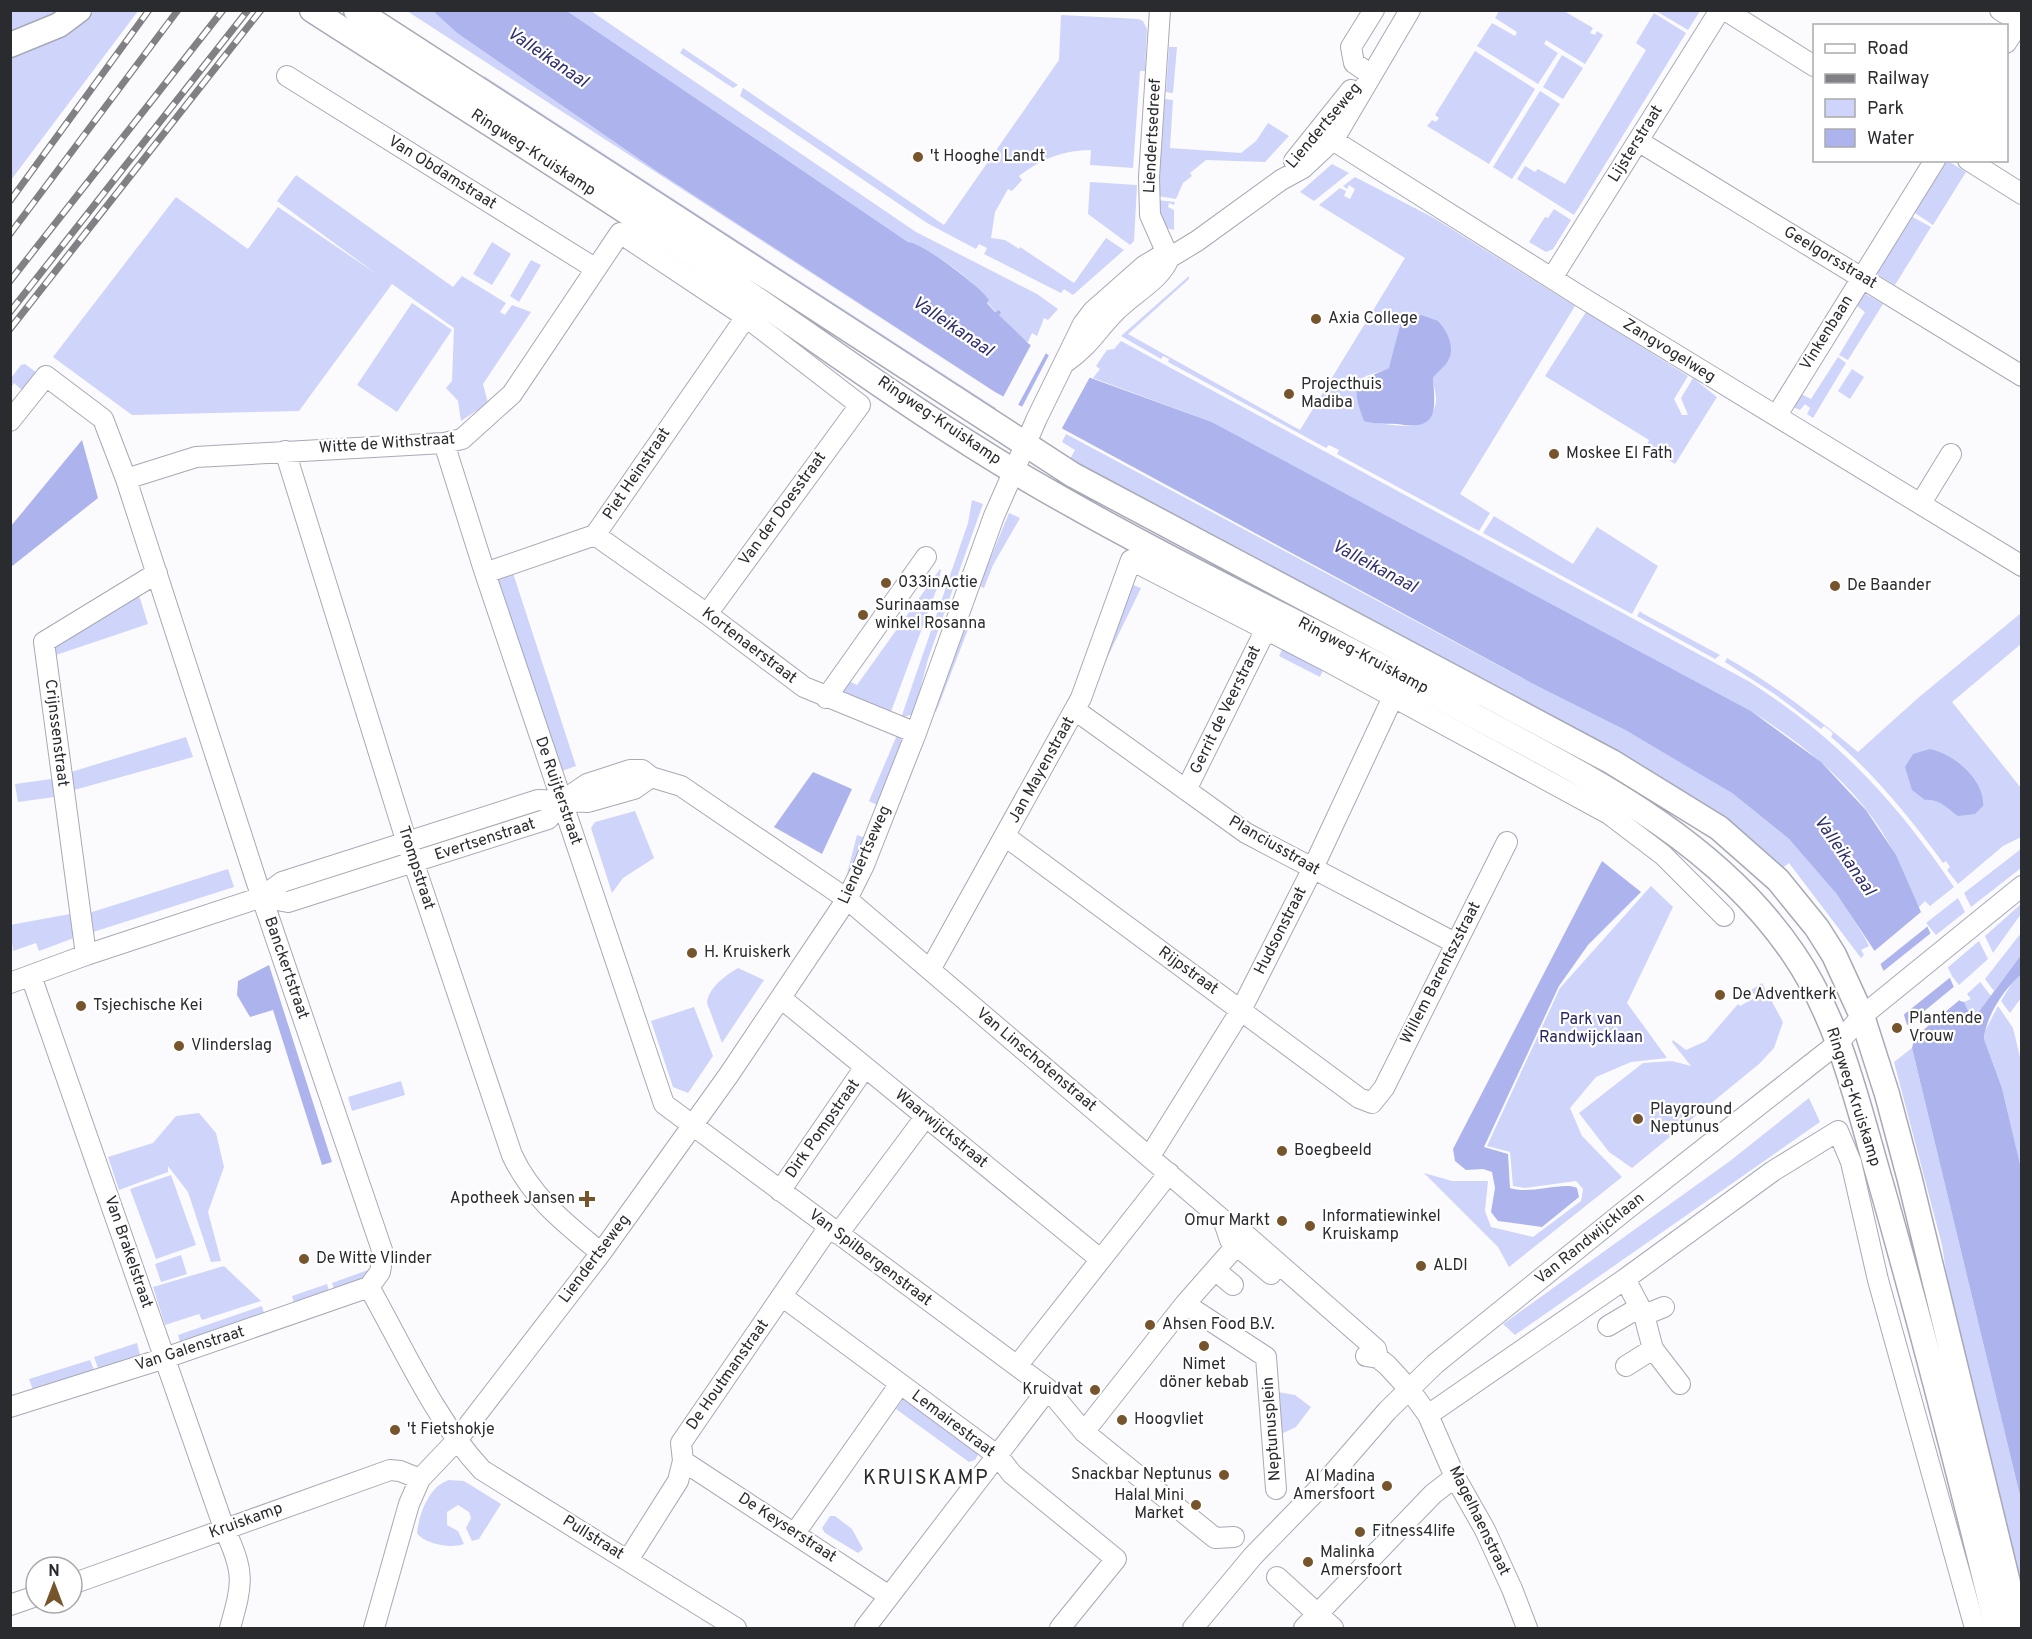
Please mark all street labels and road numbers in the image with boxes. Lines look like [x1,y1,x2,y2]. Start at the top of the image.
street label: Liendertsedreef [1140,78,1166,194]
street label: Liendertseweg [1282,79,1366,173]
street label: Lijsterstraat [1604,102,1668,186]
street label: Ringweg-Kruiskamp [467,105,599,201]
street label: Van Obdamstraat [384,132,500,214]
street label: Geelgorsstraat [1780,222,1880,294]
street label: Vinkenbaan [1796,292,1858,374]
street label: Zangvogelweg [1619,315,1719,387]
street label: Ringweg-Kruiskamp [873,372,1005,470]
street label: Piet Heinstraat [599,424,675,524]
street label: Witte de Withstraat [318,429,456,459]
street label: Van der Doesstraat [735,448,831,570]
street label: Kortenaerstraat [697,604,801,688]
street label: Ringweg-Kruiskamp [1294,613,1432,699]
street label: Gerrit de Veerstraat [1186,642,1266,778]
street label: Crijnssenstraat [39,678,73,788]
street label: Jan Mayenstraat [1005,713,1079,827]
street label: De Ruijterstraat [530,734,586,848]
street label: Liendertseweg [834,802,896,908]
street label: Planciusstraat [1225,812,1323,880]
street label: Evertsenstraat [432,814,538,866]
street label: Trompstraat [393,824,439,912]
street label: Hudsonstraat [1250,884,1312,978]
street label: Willem Barentszstraat [1396,898,1486,1048]
street label: Banckertstraat [259,914,313,1022]
street label: Rijpstraat [1154,942,1222,1000]
street label: Van Linschotenstraat [972,1004,1100,1116]
street label: Ringweg-Kruiskamp [1821,1025,1885,1169]
street label: Dirk Pompstraat [781,1076,865,1182]
street label: Waarwijckstraat [890,1085,992,1173]
street label: Van Randwijcklaan [1531,1189,1649,1289]
street label: Van Brakelstraat [99,1193,157,1311]
street label: Van Spilbergenstraat [804,1205,936,1311]
street label: Liendertseweg [555,1211,635,1307]
street label: De Houtmanstraat [682,1316,774,1434]
street label: Van Galenstraat [133,1322,247,1376]
street label: Neptunusplein [1258,1376,1286,1482]
street label: Lemairestraat [907,1386,999,1462]
street label: Magelhaenstraat [1444,1463,1514,1579]
street label: De Keyserstraat [734,1489,840,1567]
street label: Kruiskamp [207,1498,285,1544]
street label: Pullstraat [559,1511,627,1565]

